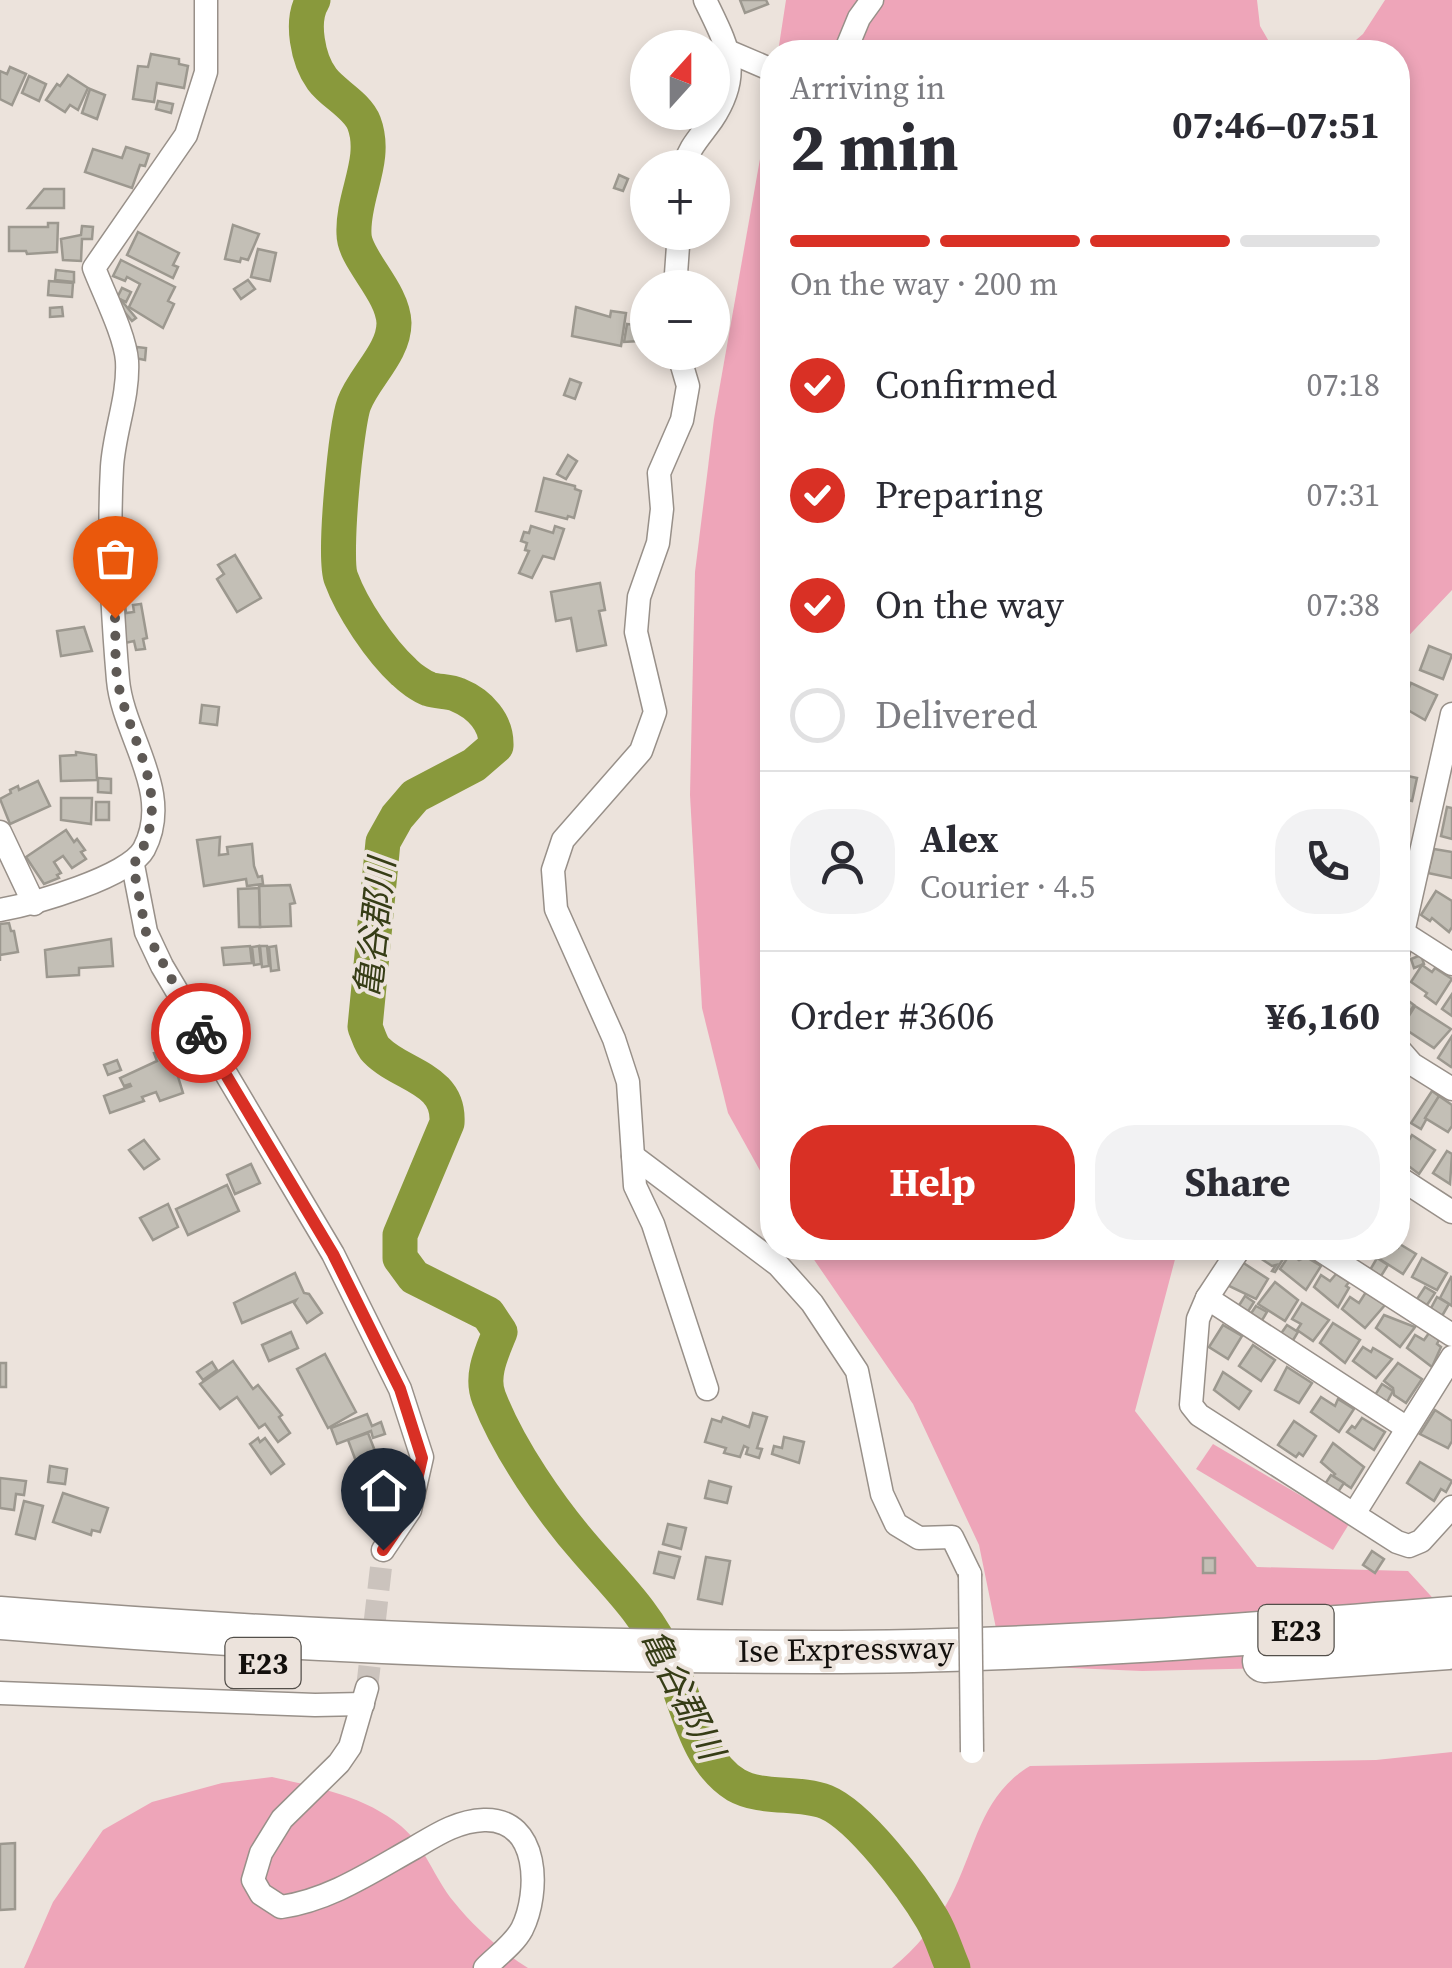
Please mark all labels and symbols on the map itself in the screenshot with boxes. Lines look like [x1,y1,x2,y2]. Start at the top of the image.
north arrow [630,30,730,130]
pin [73,516,158,619]
water label: 亀谷郡川 [344,852,407,1000]
courier [151,983,251,1083]
pin [341,1448,426,1551]
road number: E23 [1258,1605,1334,1655]
water label: 亀谷郡川 [629,1621,737,1771]
street label: Ise Expressway [737,1625,955,1673]
road number: E23 [226,1638,300,1688]

